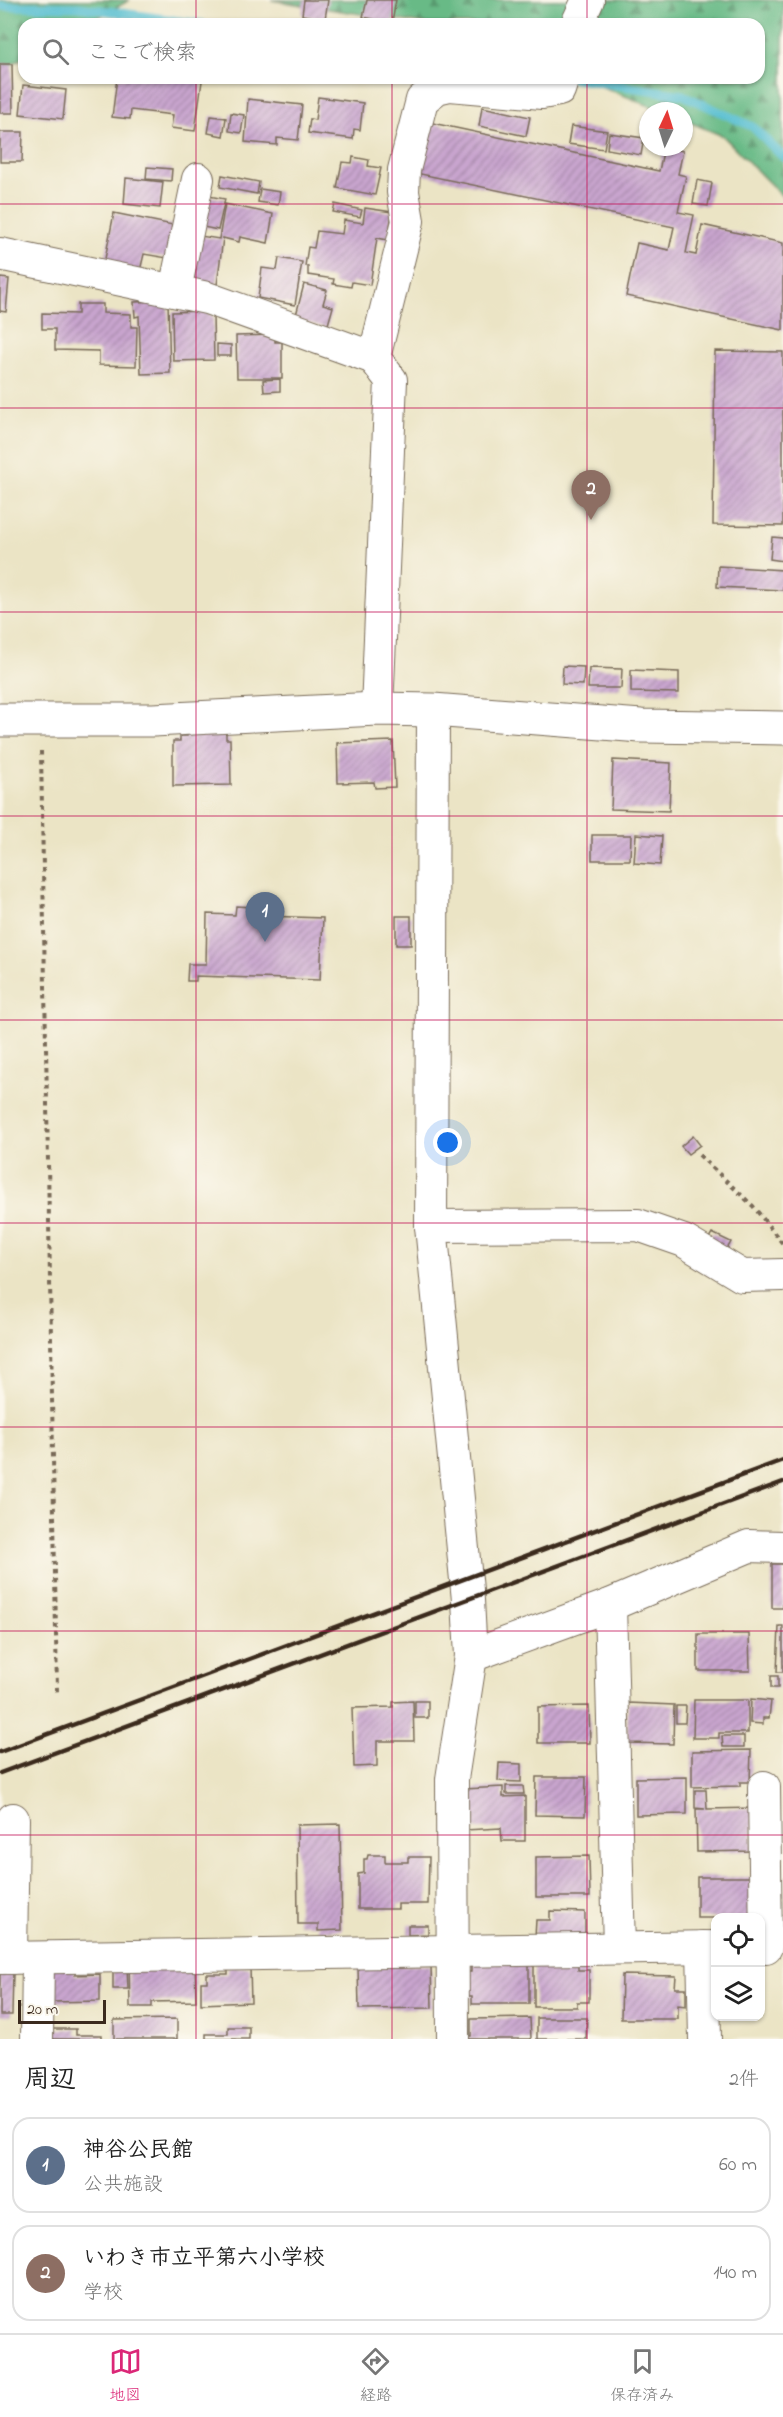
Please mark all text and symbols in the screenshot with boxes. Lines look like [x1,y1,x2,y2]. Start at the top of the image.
search box [18,18,765,84]
icon: search [39,35,72,68]
text: ここで検索 [87,38,197,70]
north arrow [639,102,693,156]
pin: 2 [572,470,610,520]
pin: 1 [246,892,284,942]
your location [433,1128,462,1157]
map controls [711,1913,765,2021]
button: locate [711,1913,765,1967]
button: layers [711,1967,765,2021]
scale bar [18,1997,106,2024]
text: 20 m [27,1998,58,2022]
text: 周辺 [24,2062,76,2100]
text: 2件 [729,2066,759,2095]
text: 神谷公民館 [83,2135,193,2167]
text: 1 [42,2151,49,2180]
text: 60 m [719,2151,757,2180]
text: 公共施設 [83,2171,163,2200]
text: いわき市立平第六小学校 [83,2243,325,2275]
text: 2 [41,2259,50,2288]
text: 140 m [713,2259,757,2288]
text: 学校 [83,2279,123,2308]
tab: 地図 [109,2345,142,2408]
tab: 経路 [359,2345,392,2408]
tab: 保存済み [610,2345,674,2408]

